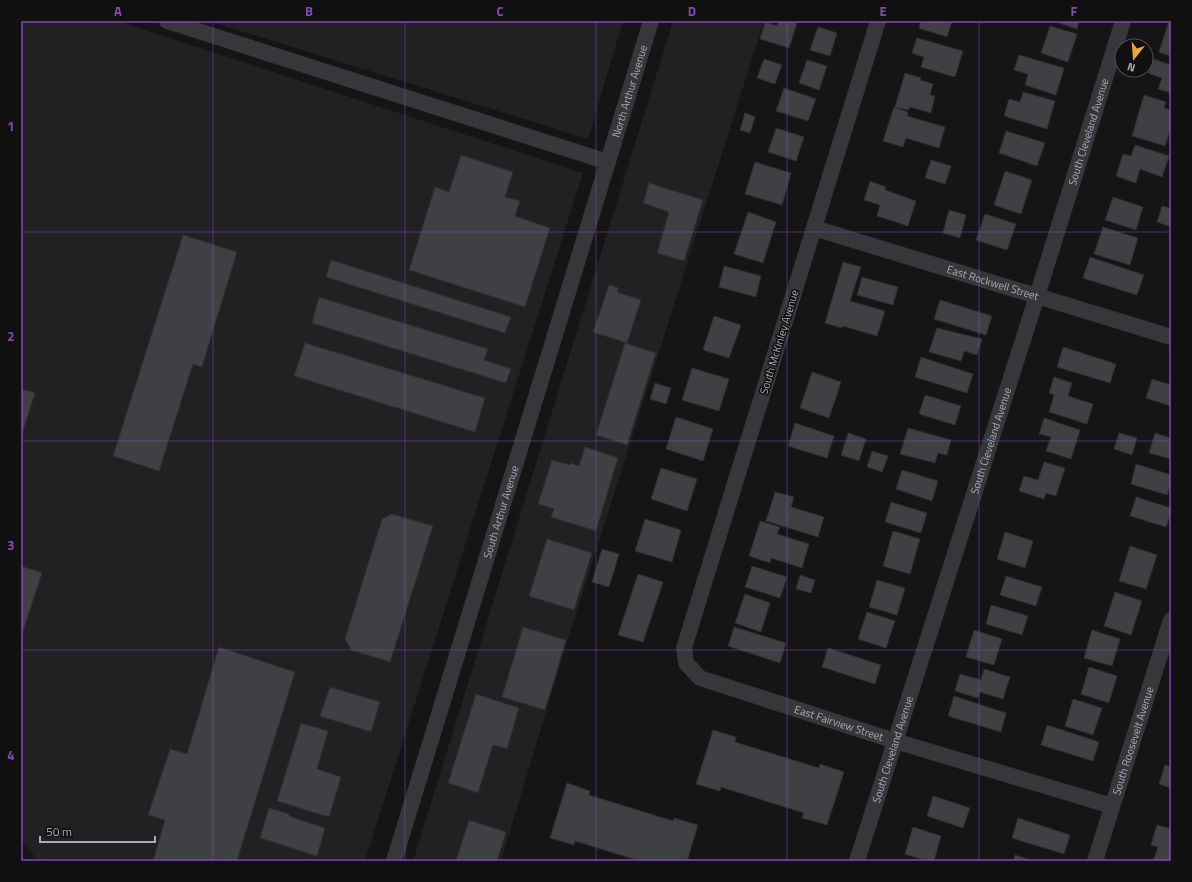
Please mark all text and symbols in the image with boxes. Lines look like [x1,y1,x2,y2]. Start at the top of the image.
text: A [114,1,122,21]
text: B [305,1,313,21]
text: C [496,1,504,21]
text: D [688,1,696,21]
text: E [879,1,887,21]
text: F [1071,1,1078,21]
north arrow [1114,38,1154,78]
street label: North Arthur Avenue [608,43,651,139]
text: N [1125,59,1137,76]
street label: South Cleveland Avenue [1064,76,1113,187]
text: 1 [7,116,15,136]
street label: East Rockwell Street [945,261,1041,304]
street label: South McKinley Avenue [755,287,803,396]
text: 2 [7,326,15,346]
street label: South Cleveland Avenue [966,385,1016,496]
street label: South Arthur Avenue [479,463,523,560]
text: 3 [7,535,15,555]
street label: South Roosevelt Avenue [1108,684,1158,797]
street label: South Cleveland Avenue [868,694,917,805]
street label: East Fairview Street [792,701,886,745]
text: 4 [7,745,15,765]
scale bar [40,818,155,844]
text: 50 m [46,822,72,841]

